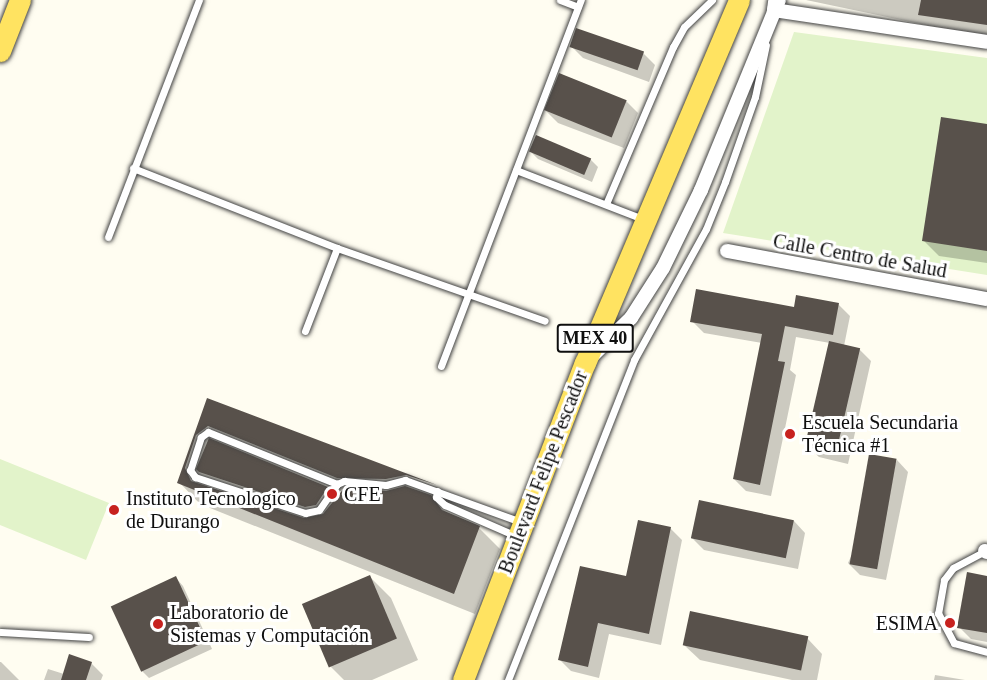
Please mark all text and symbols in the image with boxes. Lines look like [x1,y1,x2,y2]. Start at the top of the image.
street label: Calle Centro de Salud [771,229,949,283]
road number: MEX 40 [556,323,634,353]
street label: Boulevard Felipe Pescador [493,367,593,577]
place label: Escuela Secundaria Técnica #1 [802,410,958,457]
marker: Escuela Secundaria Técnica #1 [783,427,797,441]
place label: CFE [344,482,381,506]
place label: Instituto Tecnologico de Durango [126,486,296,533]
marker: CFE [325,487,339,501]
marker: Instituto Tecnologico de Durango [107,503,121,517]
place label: Laboratorio de Sistemas y Computación [170,600,369,647]
place label: ESIMA [876,611,938,635]
marker: ESIMA [943,616,957,630]
marker: Laboratorio de Sistemas y Computación [151,617,165,631]

